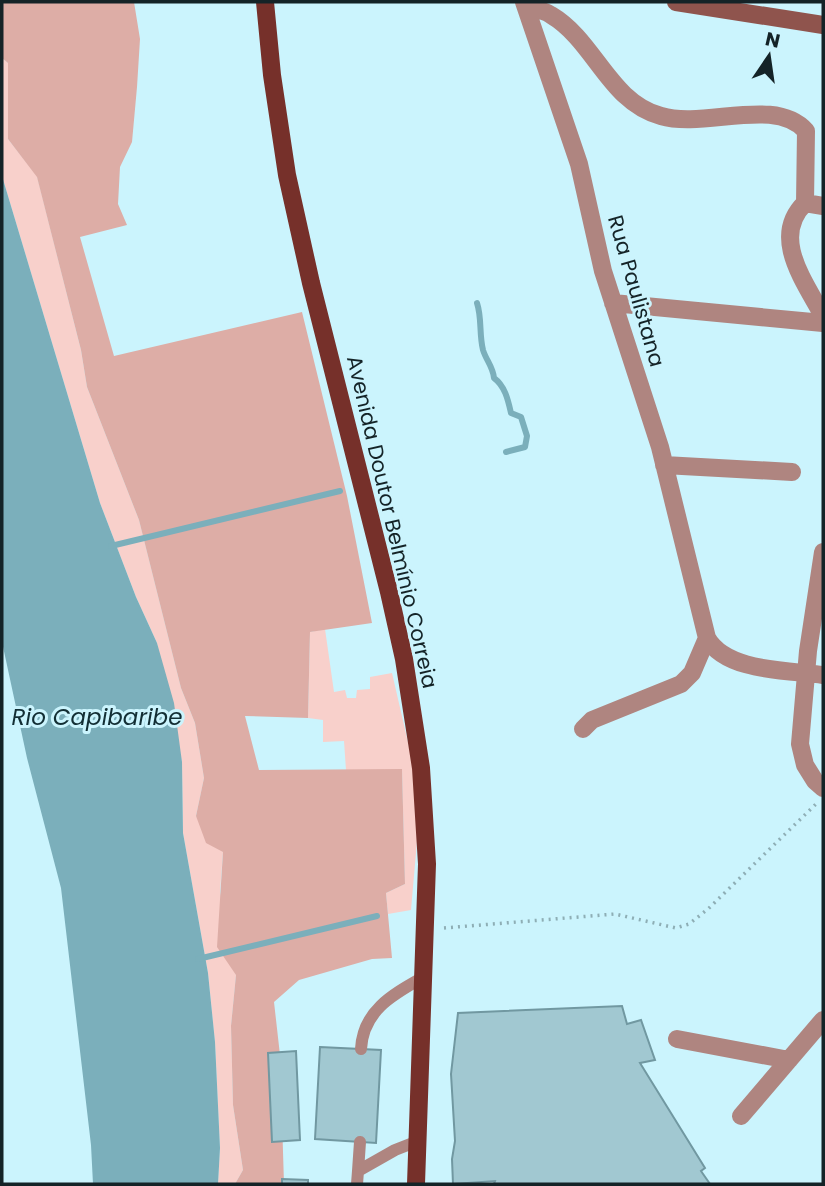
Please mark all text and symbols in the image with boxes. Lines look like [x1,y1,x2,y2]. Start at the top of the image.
north arrow [734,21,804,91]
text: N [763,25,783,55]
street label: Rua Paulistana [601,212,672,370]
street label: Avenida Doutor Belmínio Correia [340,352,445,691]
water label: Rio Capibaribe [12,701,182,733]

